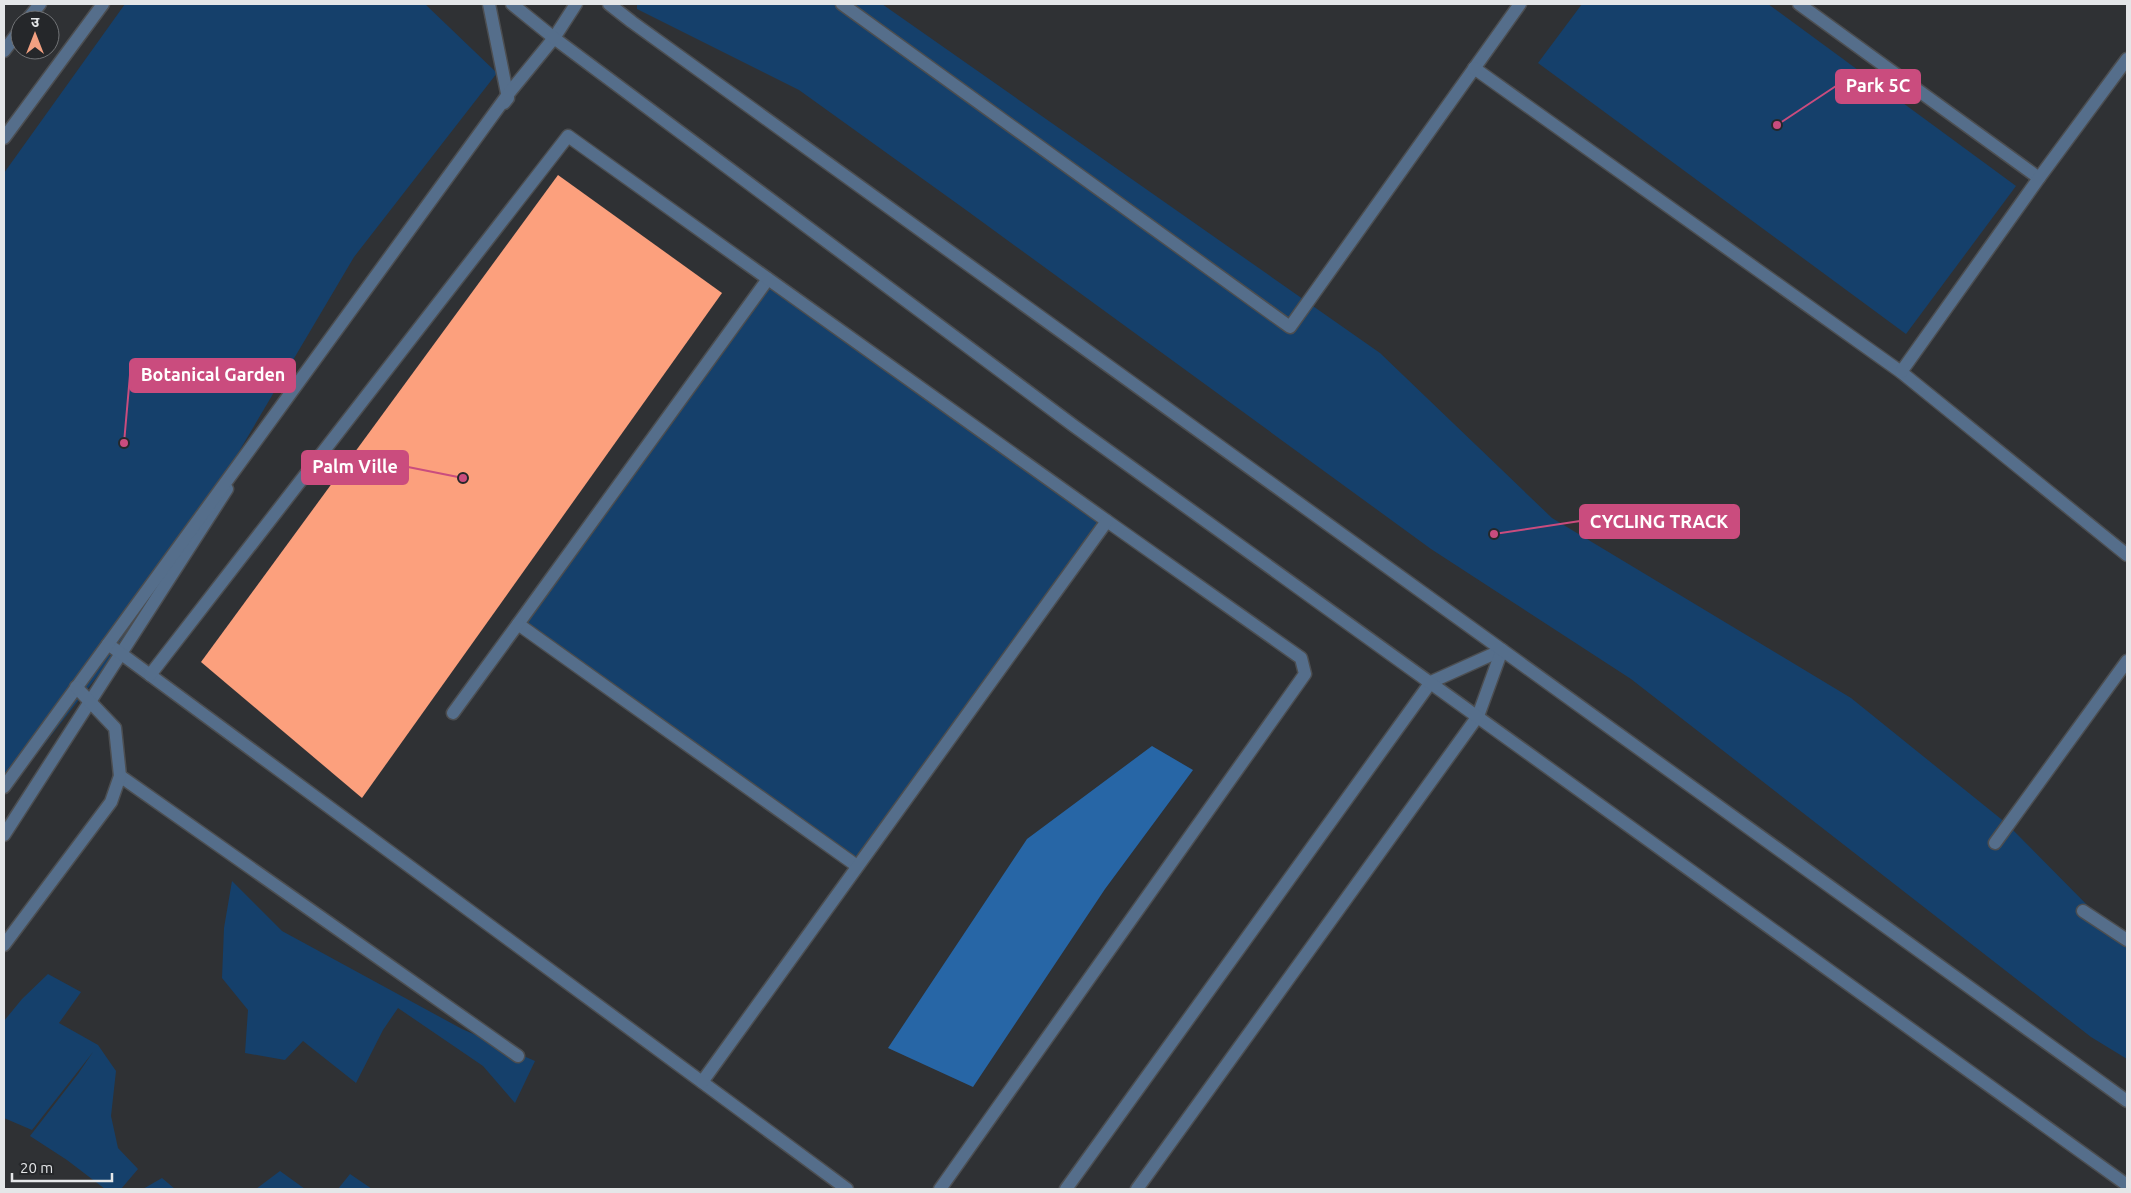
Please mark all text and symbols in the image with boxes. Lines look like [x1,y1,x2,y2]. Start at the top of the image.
north arrow [10,10,60,60]
text: उ [31,14,40,30]
callout: Park 5C [1836,70,1920,103]
text: Park 5C [1846,75,1911,95]
callout: Botanical Garden [130,359,295,392]
text: Botanical Garden [141,364,285,384]
callout: Palm Ville [302,451,408,484]
text: Palm Ville [312,456,398,476]
callout: CYCLING TRACK [1580,505,1739,538]
text: CYCLING TRACK [1590,511,1728,531]
scale bar [12,1150,112,1182]
text: 20 m [20,1159,53,1176]

